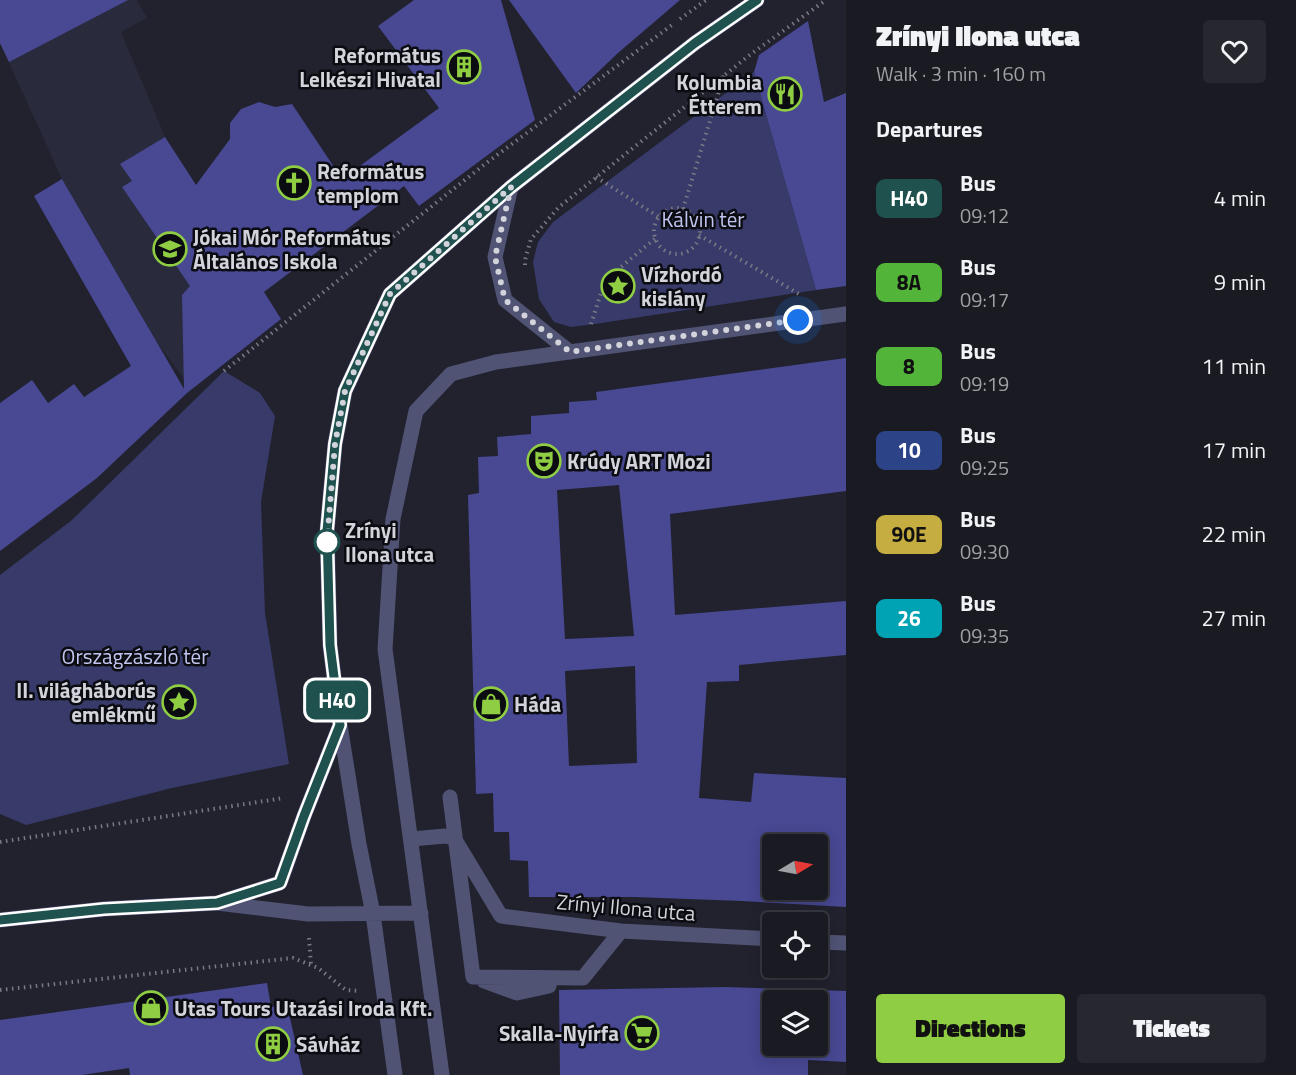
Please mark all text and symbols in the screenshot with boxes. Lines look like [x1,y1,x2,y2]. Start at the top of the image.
text: Zrínyi Ilona utca [876,14,1080,57]
button: heart [1203,20,1266,83]
place label: Református Lelkészi Hivatal [299,39,441,95]
building icon: Református Lelkészi Hivatal [446,49,482,85]
text: Walk · 3 min · 160 m [876,58,1046,89]
place label: Kolumbia Étterem [676,66,762,122]
restaurant icon: Kolumbia Étterem [767,76,803,112]
text: Departures [876,112,983,146]
place label: Református templom [317,155,425,211]
church icon: Református templom [276,165,312,201]
text: Bus [960,166,996,200]
text: 4 min [1214,181,1266,215]
text: H40 [890,182,928,214]
text: 09:12 [960,200,1009,231]
park label: Kálvin tér [661,203,745,235]
place label: Jókai Mór Református Általános Iskola [193,221,391,277]
school or university icon: Jókai Mór Református Általános Iskola [152,231,188,267]
text: Bus [960,250,996,284]
place label: Vízhordó kislány [641,258,722,314]
text: 9 min [1214,265,1266,299]
text: 8A [897,266,921,298]
place icon: Vízhordó kislány [600,268,636,304]
text: 09:17 [960,284,1009,315]
your location [783,305,813,335]
text: Bus [960,334,996,368]
text: 11 min [1201,349,1266,383]
text: 8 [903,350,915,382]
text: 09:19 [960,368,1009,399]
text: Bus [960,418,996,452]
text: 17 min [1201,433,1266,467]
text: 10 [897,434,921,466]
theatre icon: Krúdy ART Mozi [526,443,562,479]
place label: Krúdy ART Mozi [567,445,711,477]
text: 09:25 [960,452,1009,483]
text: Bus [960,502,996,536]
place label: Zrínyi Ilona utca [345,514,434,570]
text: 22 min [1201,517,1266,551]
text: 90E [891,518,927,550]
marker: Zrínyi Ilona utca [314,529,340,555]
text: 09:30 [960,536,1009,567]
text: Bus [960,586,996,620]
text: 27 min [1201,601,1266,635]
text: 26 [897,602,921,634]
text: 09:35 [960,620,1009,651]
park label: Országzászló tér [62,640,208,672]
place label: II. világháborús emlékmű [16,674,156,730]
line badge: H40 [302,680,372,720]
place icon: II. világháborús emlékmű [161,684,197,720]
text: H40 [318,684,356,716]
shop icon: Háda [473,686,509,722]
place label: Háda [514,688,561,720]
north arrow [762,834,828,900]
map controls [762,834,828,1056]
street label: Zrínyi Ilona utca [555,885,697,929]
button: locate [762,912,828,978]
shop icon: Utas Tours Utazási Iroda Kft. [133,990,169,1026]
button: layers [762,990,828,1056]
place label: Utas Tours Utazási Iroda Kft. [174,992,432,1024]
button: Directions [876,994,1065,1063]
button: Tickets [1077,994,1266,1063]
supermarket icon: Skalla-Nyírfa [624,1015,660,1051]
place label: Skalla-Nyírfa [499,1017,619,1049]
building icon: Sávház [255,1026,291,1062]
place label: Sávház [296,1028,360,1060]

